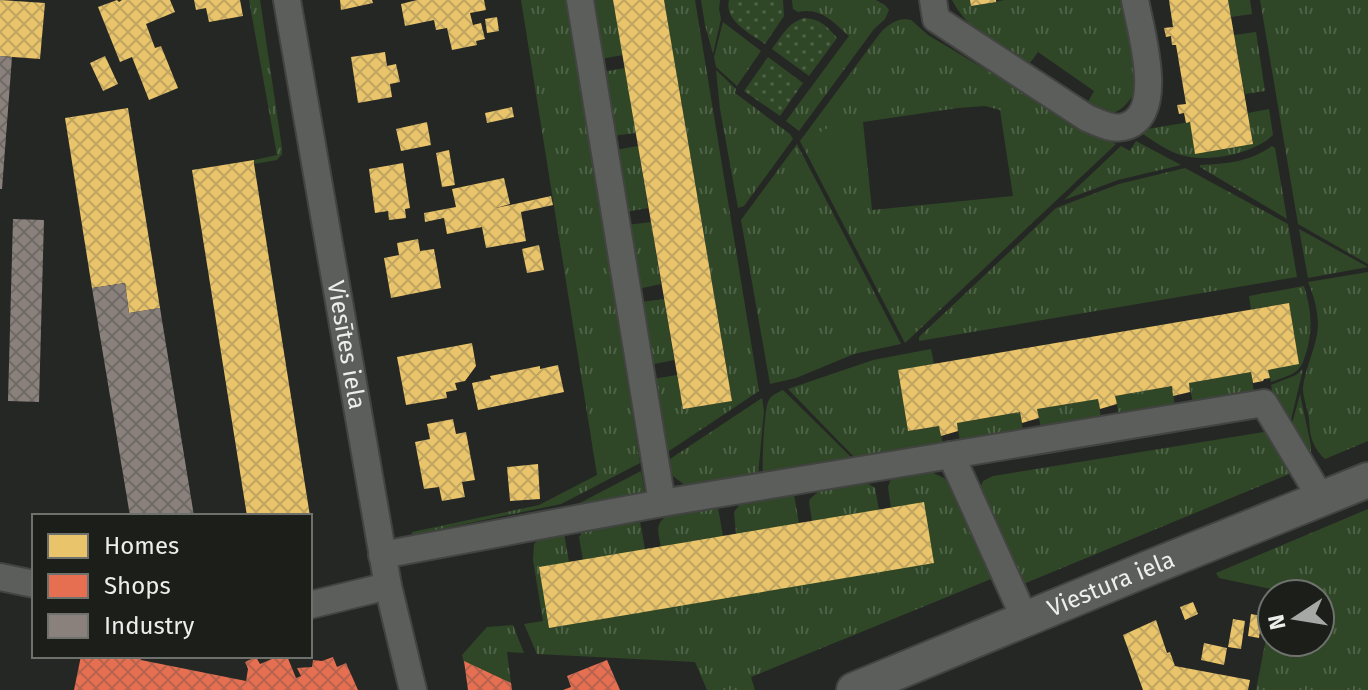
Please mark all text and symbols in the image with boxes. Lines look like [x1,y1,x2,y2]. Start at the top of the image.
street label: Viesītes iela [322,278,371,411]
legend [32,514,312,658]
text: Homes [104,532,179,560]
street label: Viestura iela [1043,545,1179,622]
text: Shops [104,572,171,600]
north arrow [1256,578,1336,658]
text: Industry [104,612,195,640]
text: N [1262,612,1292,632]

